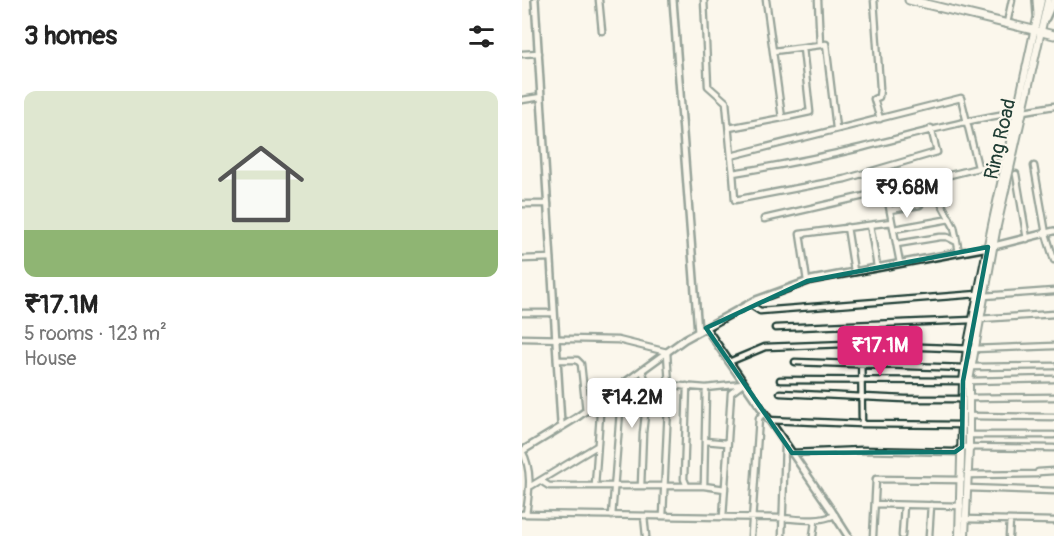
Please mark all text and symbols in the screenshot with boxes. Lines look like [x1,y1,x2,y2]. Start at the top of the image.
text: 3 homes [24,20,117,52]
icon: filters [465,20,498,53]
street label: Ring Road [979,96,1021,182]
icon: home [207,130,315,238]
pin: ₹9.68M [858,168,956,219]
text: ₹9.68M [876,175,938,200]
text: ₹17.1M [24,289,98,321]
text: 5 rooms · 123 m² [24,321,167,346]
pin: ₹17.1M [831,326,929,377]
text: ₹17.1M [852,333,909,358]
text: House [24,346,76,371]
pin: ₹14.2M [583,378,681,429]
text: ₹14.2M [601,385,663,410]

